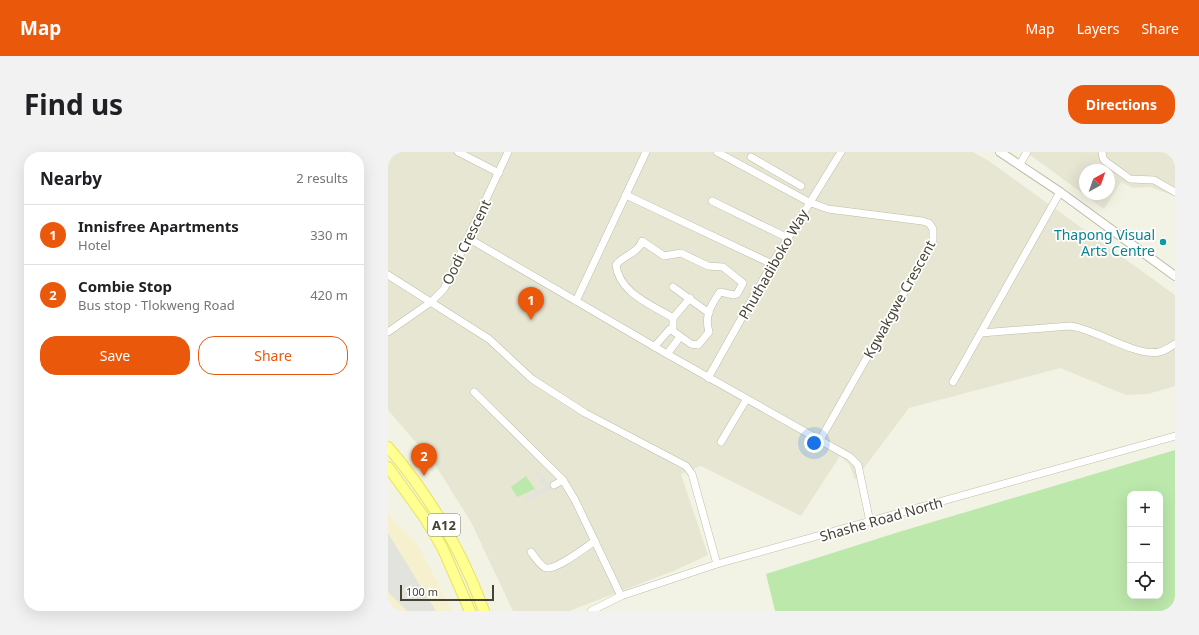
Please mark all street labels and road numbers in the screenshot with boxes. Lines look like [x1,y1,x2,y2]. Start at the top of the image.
street label: Oodi Crescent [437,196,495,288]
street label: Phuthadiboko Way [734,205,813,322]
street label: Kgwakgwe Crescent [859,237,939,361]
street label: Shashe Road North [817,492,945,546]
road number: A12 [428,514,460,536]

